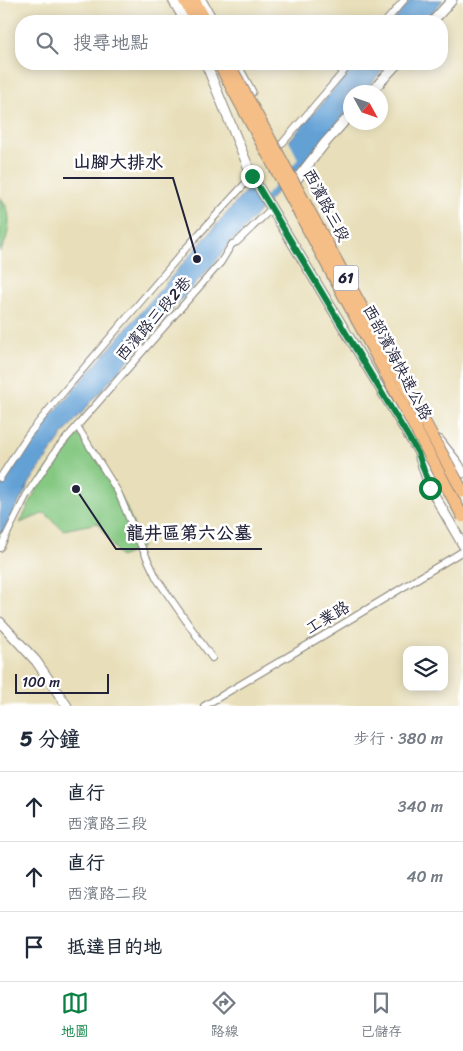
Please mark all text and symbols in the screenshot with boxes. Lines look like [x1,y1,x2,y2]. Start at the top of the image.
search box [15,15,448,70]
text: 搜尋地點 [73,26,149,59]
icon: search [33,29,61,57]
north arrow [343,85,388,130]
callout: 山腳大排水 [63,145,173,178]
text: 山腳大排水 [73,146,163,178]
street label: 西濱路三段 [295,163,358,247]
route end [241,165,264,188]
road number: 61 [334,266,358,290]
street label: 西濱路三段2巷 [108,269,199,368]
street label: 西部濱海快速公路 [355,299,440,426]
route start [419,477,442,500]
callout: 龍井區第六公墓 [116,516,262,549]
text: 龍井區第六公墓 [126,517,252,549]
street label: 工業路 [299,593,355,642]
map controls [403,646,448,691]
button: layers [403,646,448,691]
text: 100 m [22,670,60,695]
scale bar [15,671,109,694]
text: 5 分鐘 [20,720,80,758]
text: 步行 · 380 m [353,724,443,753]
text: 直行 [67,776,105,809]
text: 340 m [398,792,443,821]
icon: ahead [20,793,48,821]
text: 西濱路三段 [67,809,147,838]
text: 直行 [67,846,105,879]
text: 40 m [406,862,443,891]
icon: ahead [20,863,48,891]
text: 西濱路二段 [67,879,147,908]
text: 抵達目的地 [67,930,162,963]
icon: arrive [20,933,48,961]
tab: 地圖 [61,989,89,1044]
tab: 路線 [210,989,238,1044]
tab: 已儲存 [360,989,402,1044]

